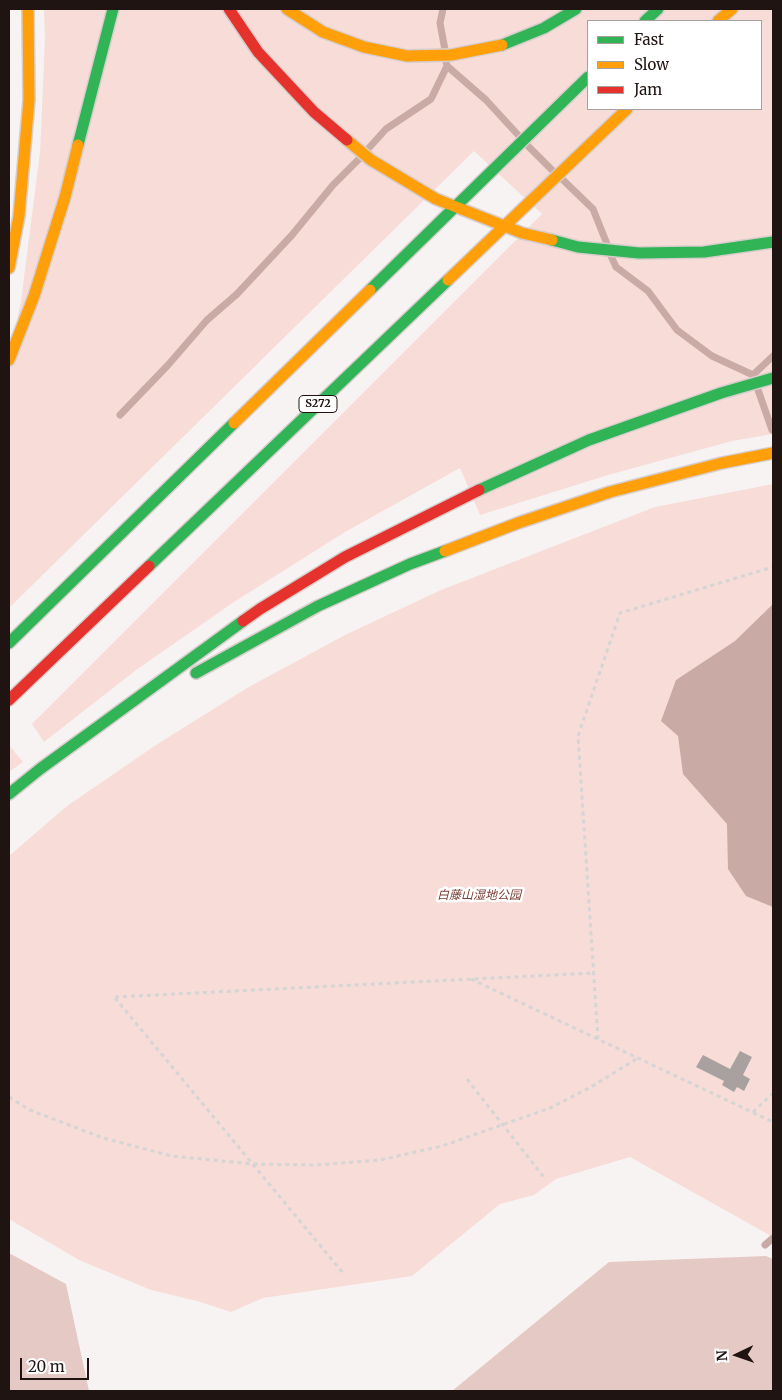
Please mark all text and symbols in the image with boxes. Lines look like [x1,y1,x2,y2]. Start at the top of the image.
legend [587,20,762,110]
text: Fast [634,30,664,49]
text: Slow [634,55,669,74]
text: Jam [634,80,662,99]
road number: S272 [299,396,337,412]
park label: 白藤山湿地公园 [437,889,521,903]
north arrow [712,1330,762,1380]
scale bar [22,1348,91,1380]
text: N [713,1350,731,1362]
text: 20 m [28,1357,65,1376]

